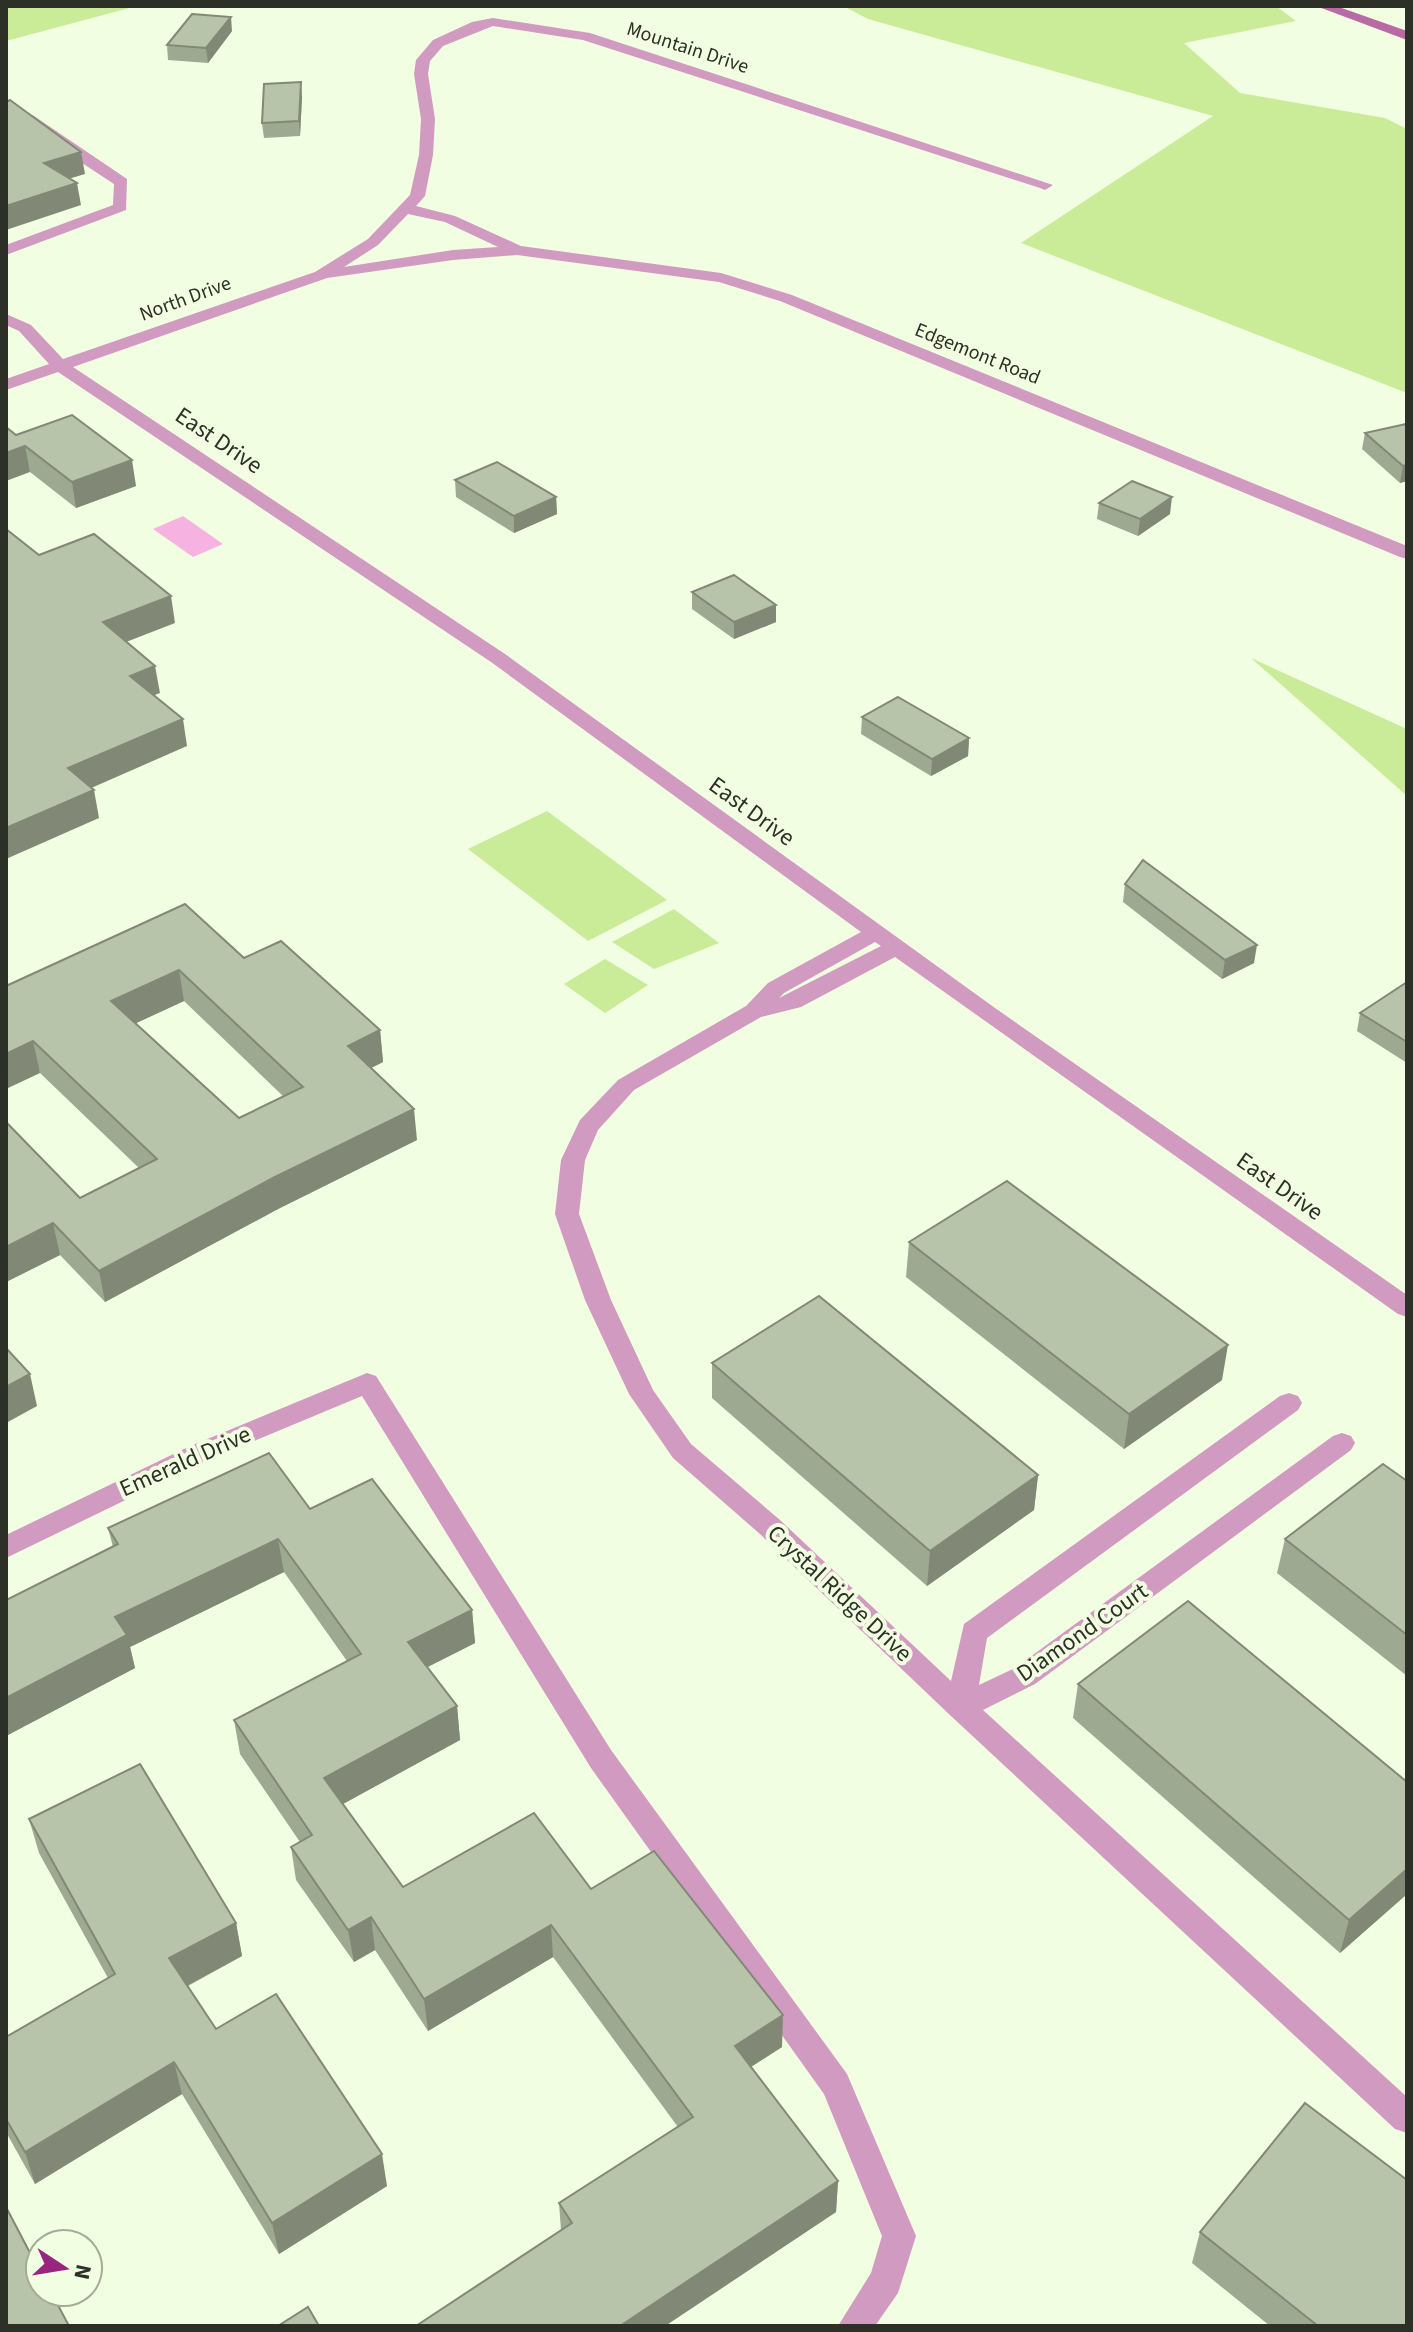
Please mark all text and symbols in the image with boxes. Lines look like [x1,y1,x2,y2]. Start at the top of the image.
street label: Mountain Drive [623,15,752,81]
street label: North Drive [136,269,235,328]
street label: Edgemont Road [911,316,1045,392]
street label: East Drive [168,398,270,483]
street label: East Drive [701,768,802,855]
street label: East Drive [1229,1144,1330,1229]
street label: Emerald Drive [114,1417,257,1506]
street label: Crystal Ridge Drive [759,1517,920,1670]
street label: Diamond Court [1010,1574,1155,1691]
north arrow [24,2228,104,2308]
text: N [65,2261,100,2282]

